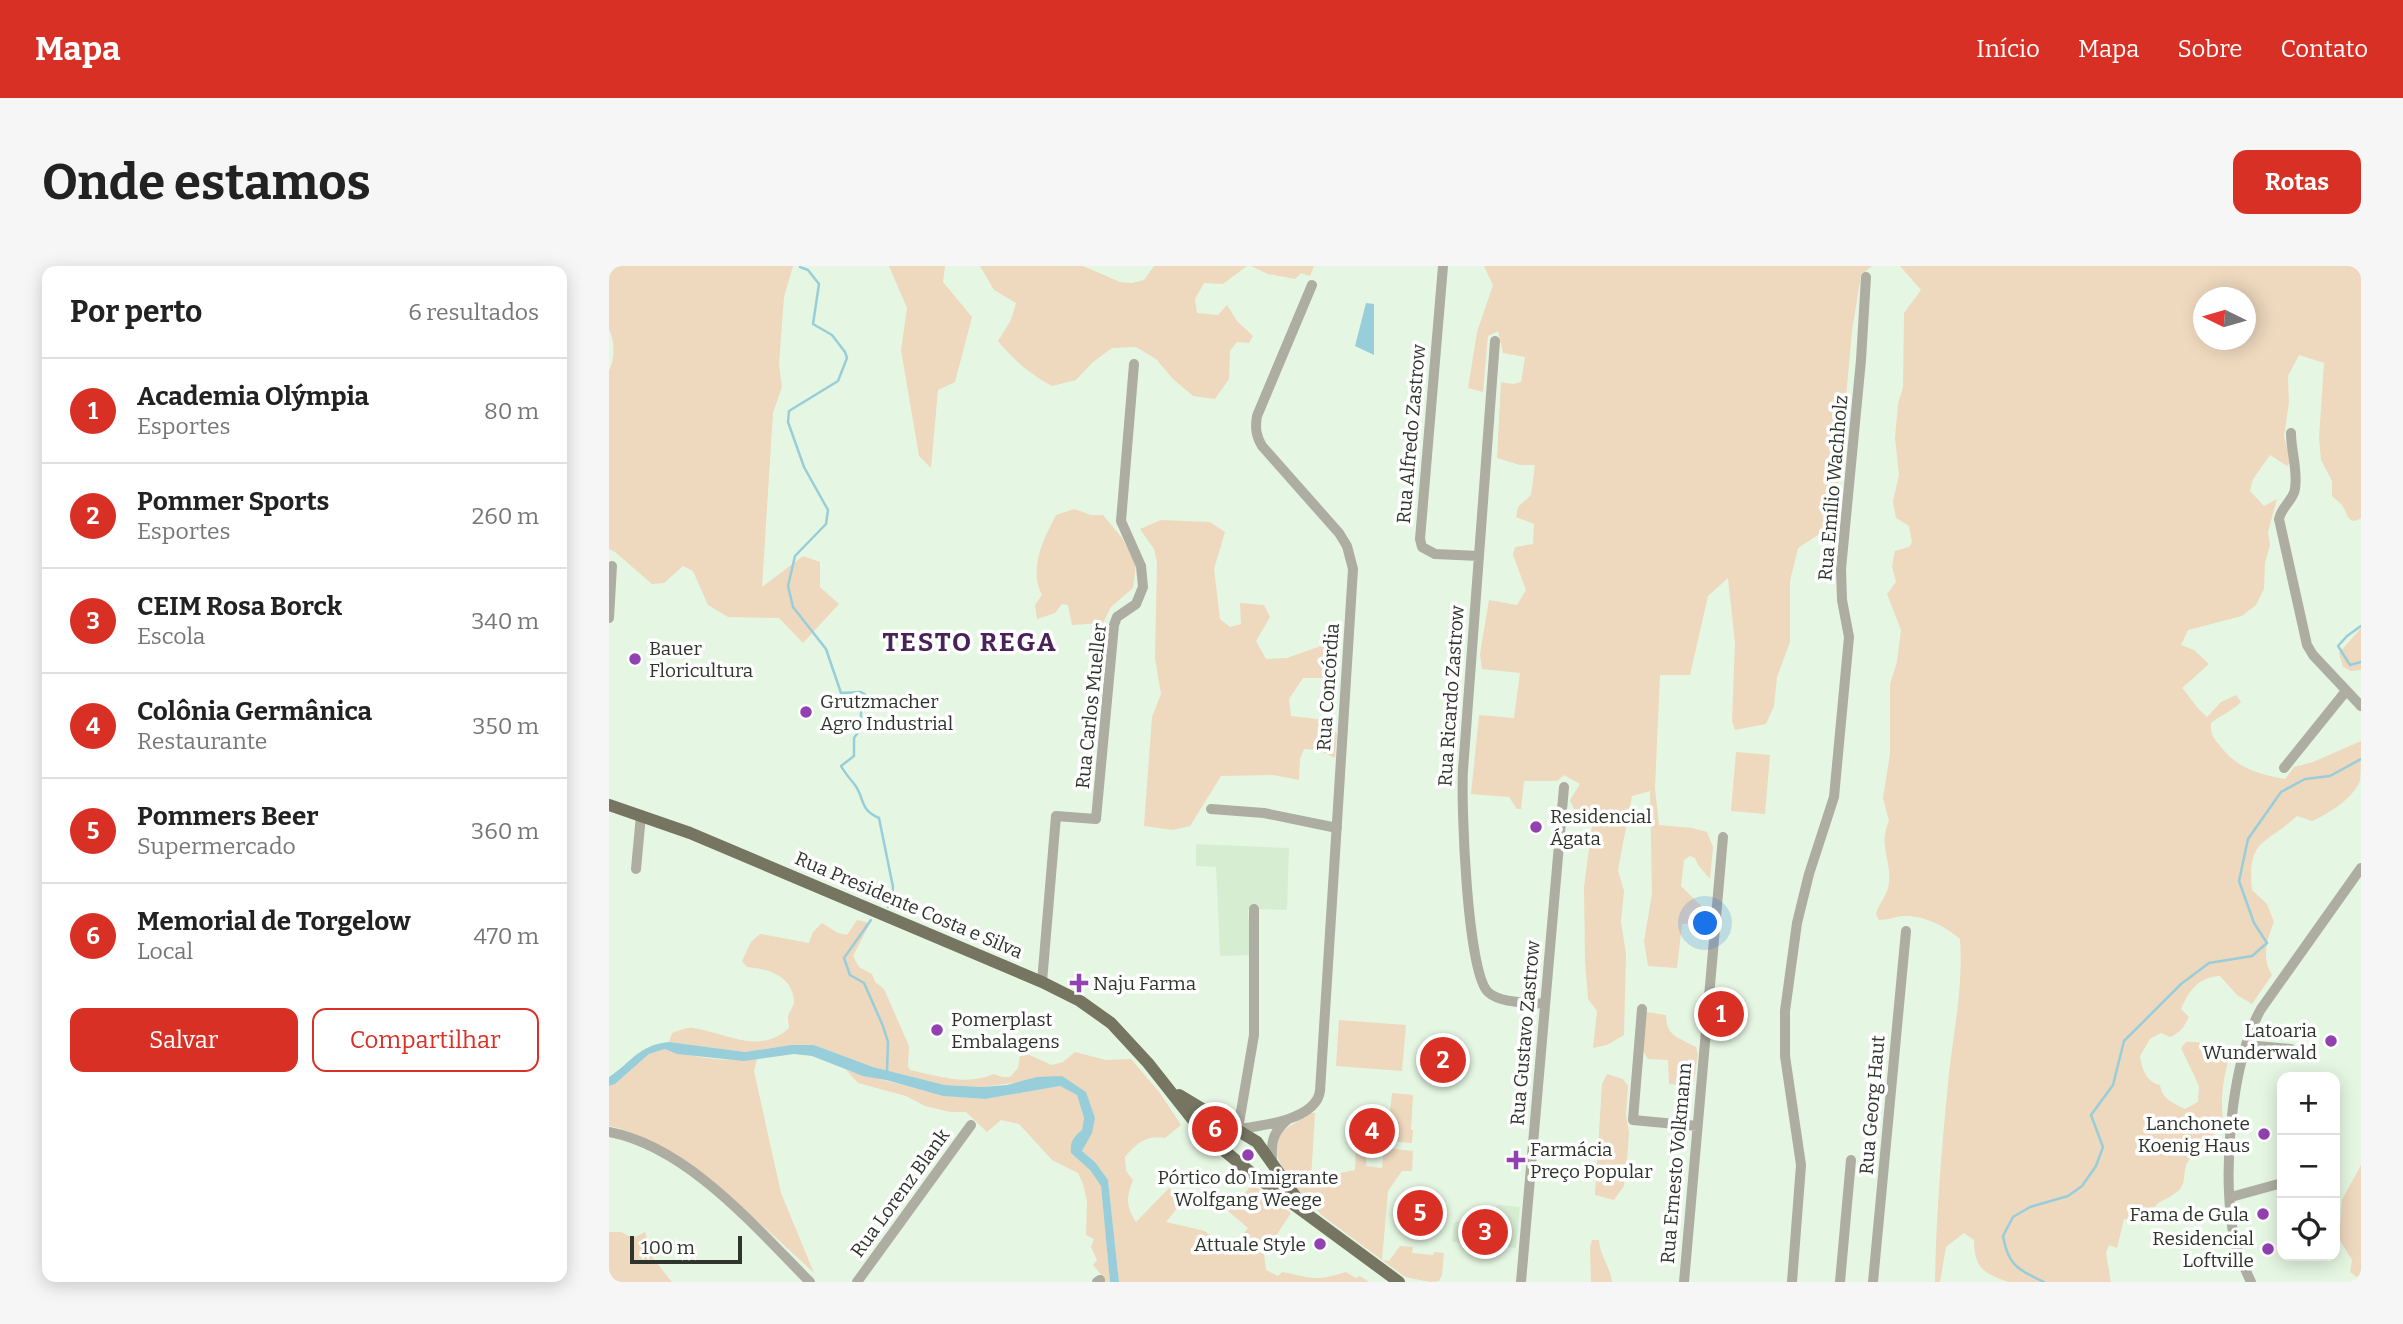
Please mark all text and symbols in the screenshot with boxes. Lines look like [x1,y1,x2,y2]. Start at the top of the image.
text: Mapa [35,29,120,69]
text: Início [1976,35,2040,63]
text: Mapa [2078,35,2139,63]
text: Sobre [2177,35,2242,63]
text: Contato [2280,35,2368,63]
button: Rotas [2233,150,2361,214]
text: Onde estamos [42,153,371,212]
north arrow [2193,287,2256,350]
text: Por perto [70,294,202,330]
text: 6 resultados [408,298,539,326]
street label: Rua Alfredo Zastrow [1392,343,1430,525]
text: Academia Olýmpia [137,381,369,412]
street label: Rua Emílio Wachholz [1813,394,1853,582]
text: 1 [88,397,98,425]
text: 80 m [484,397,539,425]
text: Esportes [137,412,231,440]
text: Pommer Sports [137,486,329,517]
text: 2 [87,502,99,530]
text: 260 m [472,502,539,530]
text: Esportes [137,517,231,545]
text: CEIM Rosa Borck [137,591,342,622]
street label: Rua Ricardo Zastrow [1433,604,1469,787]
text: 3 [86,607,100,635]
text: 340 m [471,607,539,635]
street label: Rua Carlos Mueller [1071,621,1111,790]
text: Escola [137,622,205,650]
street label: Rua Concórdia [1312,622,1344,752]
district label: TESTO REGA [883,627,1057,658]
place label: Bauer Floricultura [649,637,754,682]
marker: Bauer Floricultura [627,651,643,667]
place label: Grutzmacher Agro Industrial [820,690,953,735]
text: Colônia Germânica [137,696,372,727]
marker: Grutzmacher Agro Industrial [798,704,814,720]
text: 4 [86,712,100,740]
text: 350 m [472,712,539,740]
text: Restaurante [137,727,267,755]
text: Pommers Beer [137,801,318,832]
place label: Residencial Ágata [1550,805,1652,850]
text: 5 [87,817,99,845]
text: 360 m [471,817,539,845]
marker: Residencial Ágata [1528,819,1544,835]
text: Supermercado [137,832,296,860]
street label: Rua Presidente Costa e Silva [792,846,1027,964]
text: Memorial de Torgelow [137,906,411,937]
your location [1688,906,1722,940]
text: 6 [86,922,100,950]
text: 470 m [473,922,539,950]
text: Local [137,937,193,965]
street label: Rua Gustavo Zastrow [1505,939,1545,1126]
place label: Naju Farma [1093,972,1197,995]
marker: Naju Farma [1071,975,1087,991]
pin: 1 [1698,988,1744,1040]
button: Salvar [70,1008,298,1072]
button: Compartilhar [312,1008,539,1072]
place label: Pomerplast Embalagens [951,1008,1060,1053]
place label: Latoaria Wunderwald [2203,1019,2318,1064]
marker: Pomerplast Embalagens [929,1022,945,1038]
marker: Latoaria Wunderwald [2323,1033,2339,1049]
pin: 2 [1420,1034,1466,1086]
street label: Rua Georg Haut [1854,1034,1890,1176]
street label: Rua Ernesto Volkmann [1656,1061,1696,1265]
map controls [2277,1072,2340,1261]
button: + [2277,1072,2340,1135]
pin: 6 [1192,1103,1238,1155]
pin: 4 [1349,1105,1395,1157]
place label: Lanchonete Koenig Haus [2138,1112,2250,1157]
street label: Rua Lorenz Blank [846,1124,954,1262]
marker: Lanchonete Koenig Haus [2256,1126,2272,1142]
button: − [2277,1135,2340,1198]
place label: Farmácia Preço Popular [1530,1138,1653,1183]
marker: Pórtico do Imigrante Wolfgang Weege [1240,1147,1256,1163]
marker: Farmácia Preço Popular [1508,1152,1524,1168]
place label: Pórtico do Imigrante Wolfgang Weege [1157,1166,1339,1211]
pin: 5 [1397,1187,1443,1239]
button: locate [2277,1198,2340,1261]
place label: Fama de Gula [2130,1203,2250,1226]
pin: 3 [1462,1206,1508,1258]
marker: Fama de Gula [2255,1206,2271,1222]
place label: Residencial Loftville [2152,1227,2254,1272]
scale bar [630,1233,742,1265]
place label: Attuale Style [1194,1233,1306,1256]
text: 100 m [641,1236,695,1259]
marker: Attuale Style [1312,1236,1328,1252]
marker: Residencial Loftville [2260,1241,2276,1257]

